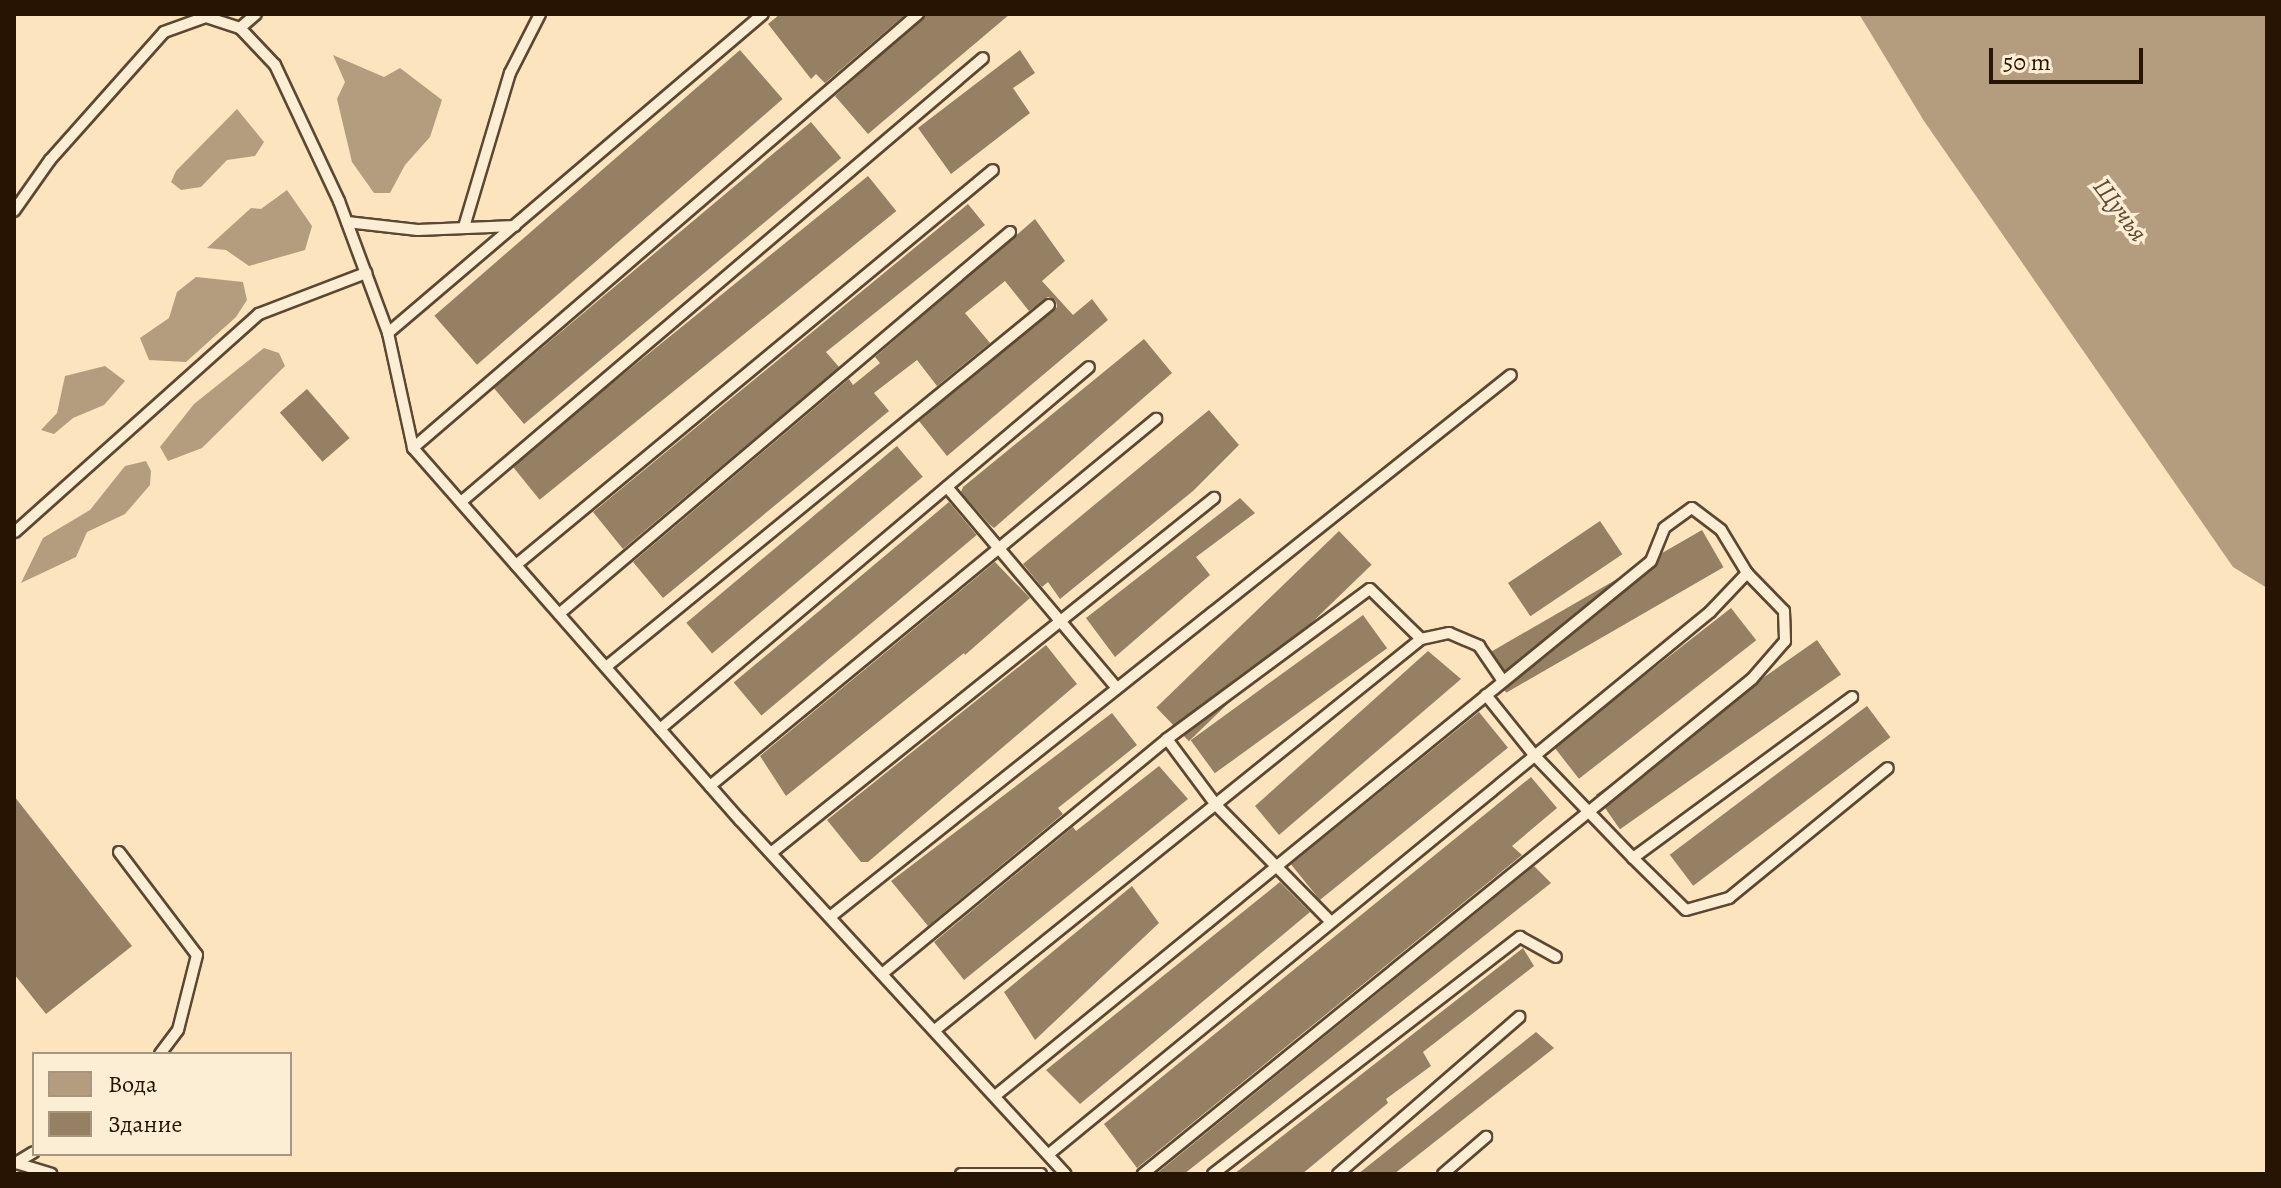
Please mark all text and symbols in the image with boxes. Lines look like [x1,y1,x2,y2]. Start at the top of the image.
scale bar [1993,32,2147,82]
text: 50 m [2003,46,2051,78]
water label: Щучья [2086,172,2154,248]
legend [32,1052,292,1156]
text: Вода [108,1068,157,1100]
text: Здание [108,1108,183,1140]

